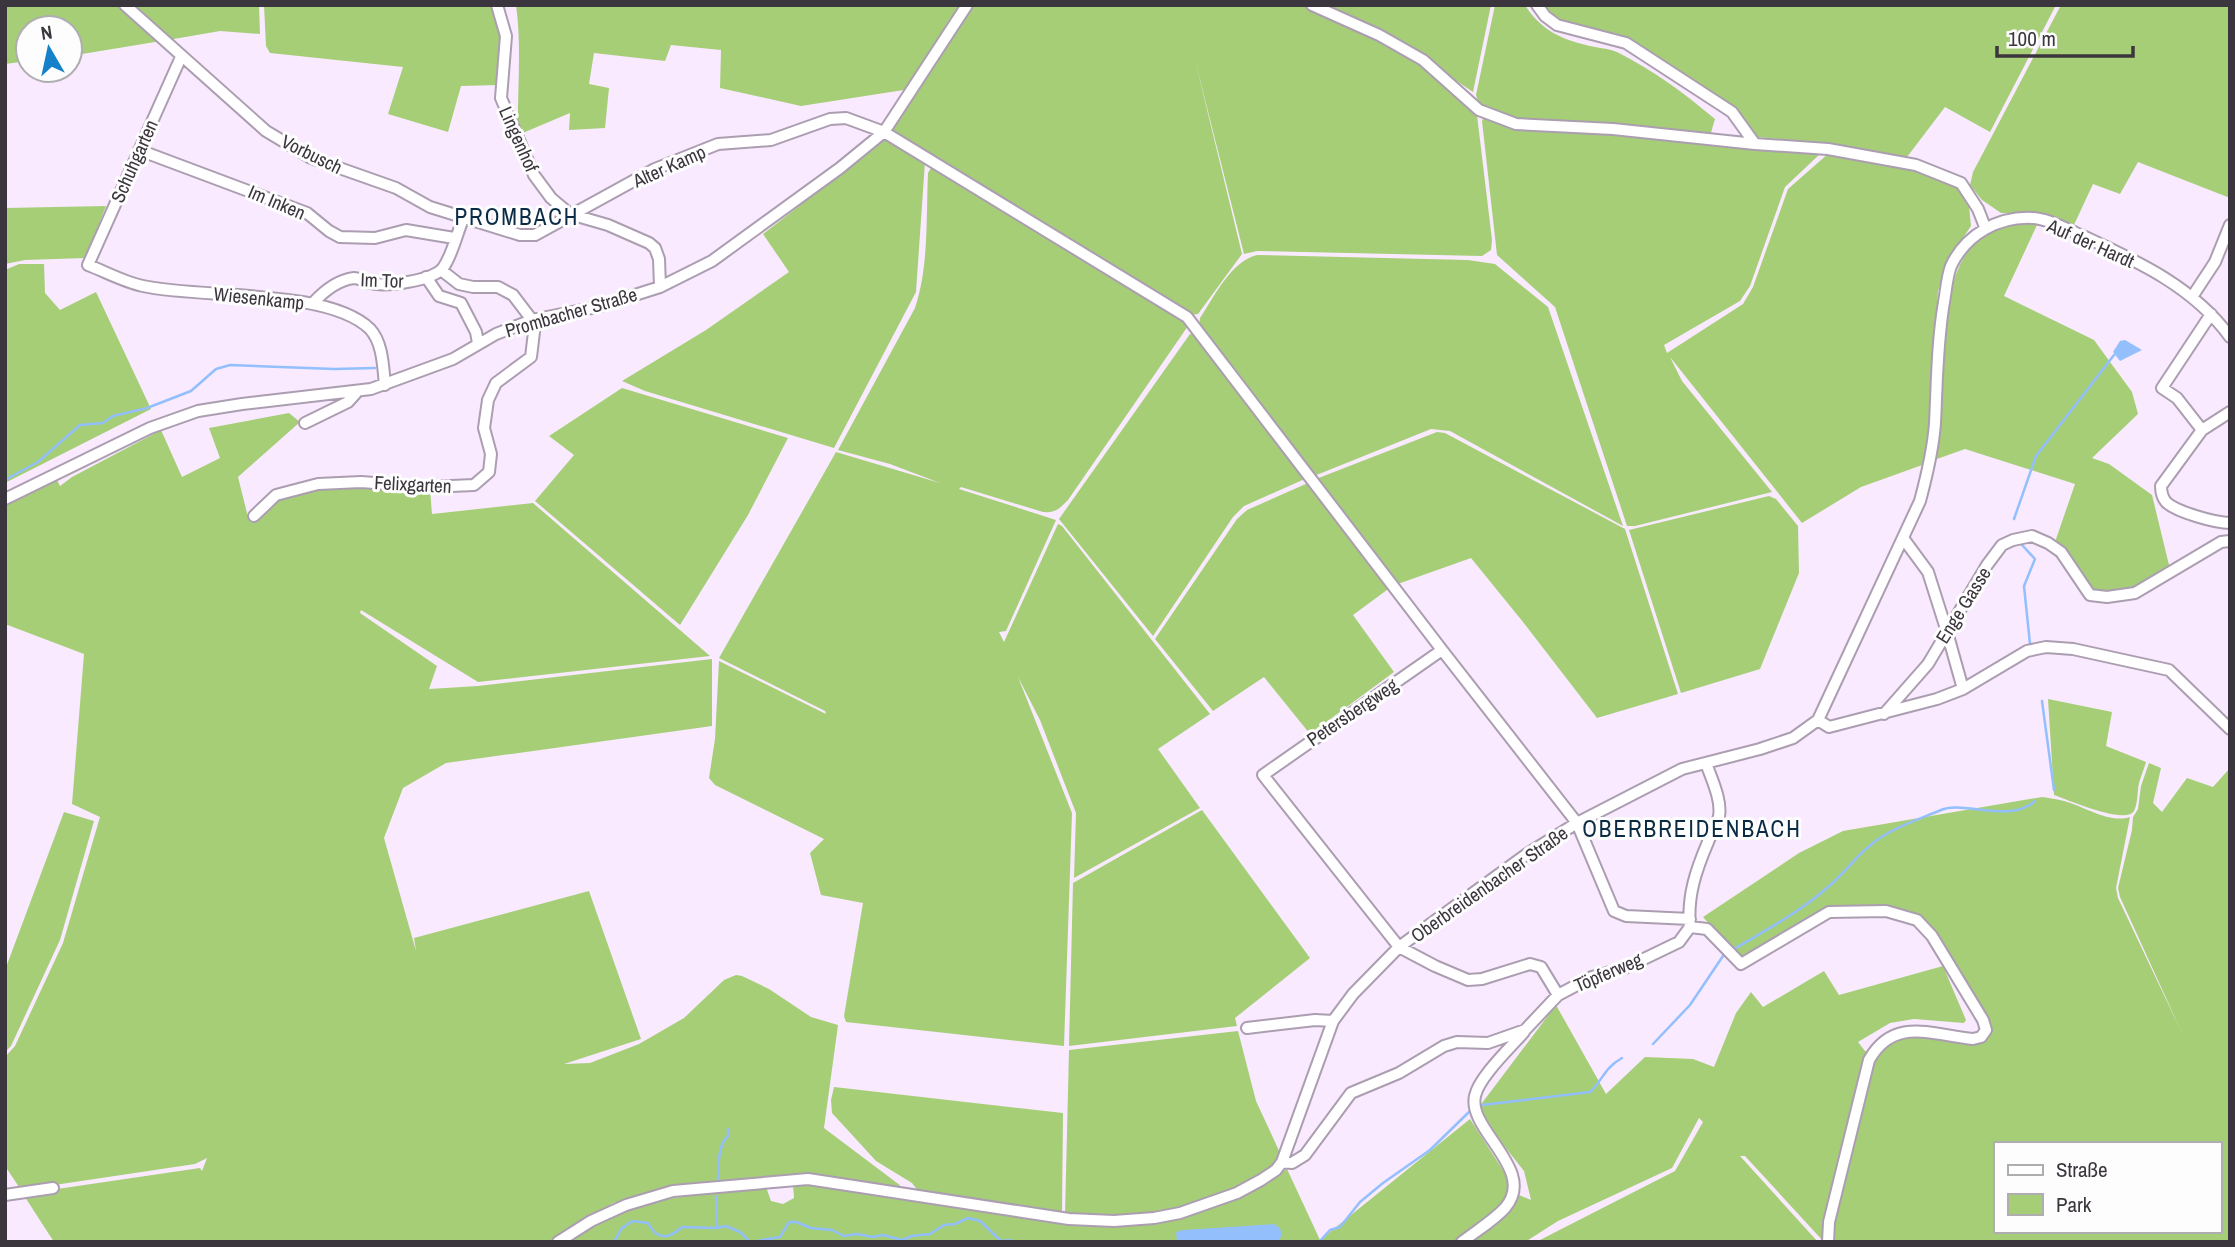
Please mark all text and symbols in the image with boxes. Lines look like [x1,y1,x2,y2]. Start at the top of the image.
north arrow [14,14,84,84]
scale bar [1997,14,2134,58]
text: N [39,18,54,46]
text: 100 m [2008,24,2056,53]
street label: Lingenhof [493,102,545,177]
street label: Schuhgarten [104,115,164,207]
street label: Vorbusch [277,128,347,180]
street label: Alter Kamp [628,138,709,194]
street label: Im Inken [244,178,310,226]
district label: PROMBACH [455,201,579,232]
street label: Auf der Hardt [2042,212,2139,274]
street label: Im Tor [360,266,405,294]
street label: Wiesenkamp [212,280,306,316]
street label: Prombacher Straße [502,281,640,343]
street label: Felixgarten [374,469,452,499]
street label: Enge Gasse [1929,562,1997,648]
street label: Petersbergweg [1301,672,1403,752]
district label: OBERBREIDENBACH [1582,813,1802,844]
street label: Oberbreidenbacher Straße [1405,820,1573,948]
street label: Töpferweg [1570,946,1646,998]
legend [1994,1142,2221,1233]
text: Straße [2056,1155,2108,1184]
text: Park [2056,1190,2092,1219]

